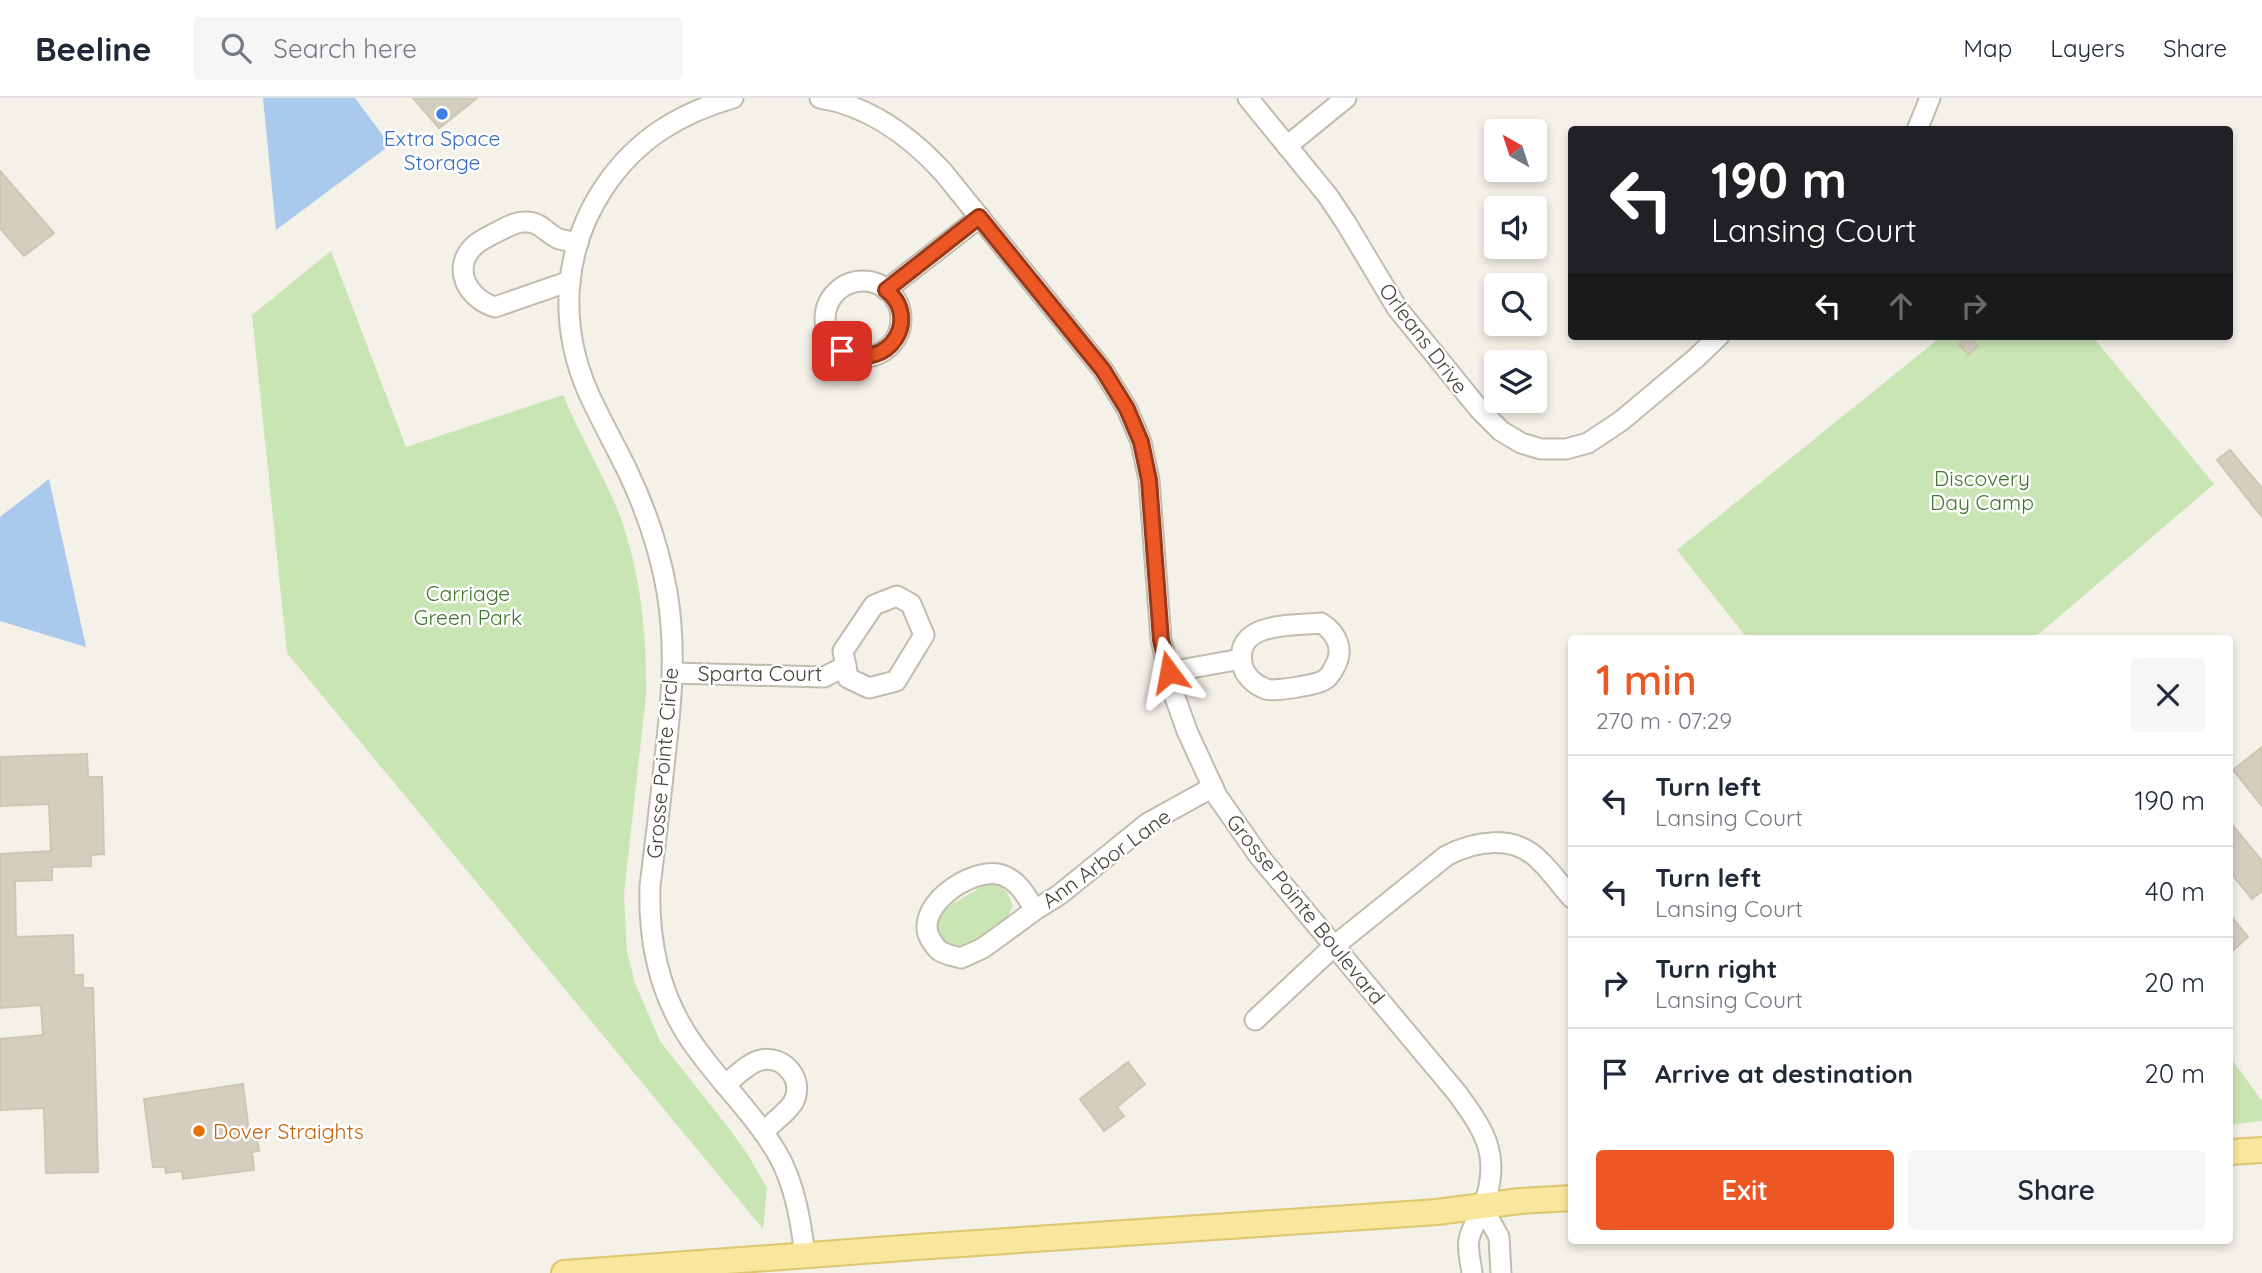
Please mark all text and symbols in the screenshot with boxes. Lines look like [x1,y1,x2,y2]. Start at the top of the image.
search box [193,17,683,80]
text: Beeline [35,28,151,69]
icon: search [217,29,255,67]
text: Search here [273,32,417,65]
text: Map [1963,33,2012,63]
text: Layers [2050,33,2125,63]
text: Share [2163,33,2227,63]
marker: Extra Space Storage [434,106,450,122]
north arrow [1484,119,1547,182]
map controls [1484,119,1547,413]
place label: Extra Space Storage [384,125,500,175]
text: 190 m [1711,149,1847,210]
icon: left [1596,154,1687,245]
button: sound [1484,196,1547,259]
text: Lansing Court [1711,210,1917,250]
button: search [1484,273,1547,336]
street label: Orleans Drive [1374,278,1474,398]
icon: left [1809,287,1847,325]
icon: ahead [1882,287,1920,325]
icon: right [1955,287,1993,325]
pin [812,321,872,381]
icon: arrive [823,332,861,370]
button: layers [1484,350,1547,413]
park label: Discovery Day Camp [1930,465,2034,515]
park label: Carriage Green Park [414,580,522,630]
position arrow [1132,635,1206,709]
text: 1 min [1596,653,1697,706]
button: close [2131,658,2205,732]
street label: Sparta Court [698,660,822,686]
street label: Grosse Pointe Circle [641,666,683,860]
text: 270 m · 07:29 [1596,706,1732,735]
text: Turn left [1655,770,1762,803]
icon: left [1596,782,1634,820]
text: 190 m [2135,784,2205,817]
street label: Ann Arbor Lane [1037,803,1175,913]
text: Lansing Court [1655,803,1803,832]
street label: Grosse Pointe Boulevard [1221,809,1391,1009]
text: Turn left [1655,861,1762,894]
icon: left [1596,873,1634,911]
text: 40 m [2145,875,2205,908]
text: Lansing Court [1655,894,1803,923]
text: Turn right [1655,952,1777,985]
icon: right [1596,964,1634,1002]
text: 20 m [2144,966,2205,999]
text: Lansing Court [1655,985,1803,1014]
icon: arrive [1596,1055,1634,1093]
text: Arrive at destination [1655,1057,1913,1090]
text: 20 m [2144,1057,2205,1090]
place label: Dover Straights [213,1118,364,1144]
marker: Dover Straights [191,1123,207,1139]
button: Exit [1596,1150,1894,1230]
button: Share [1908,1150,2205,1230]

